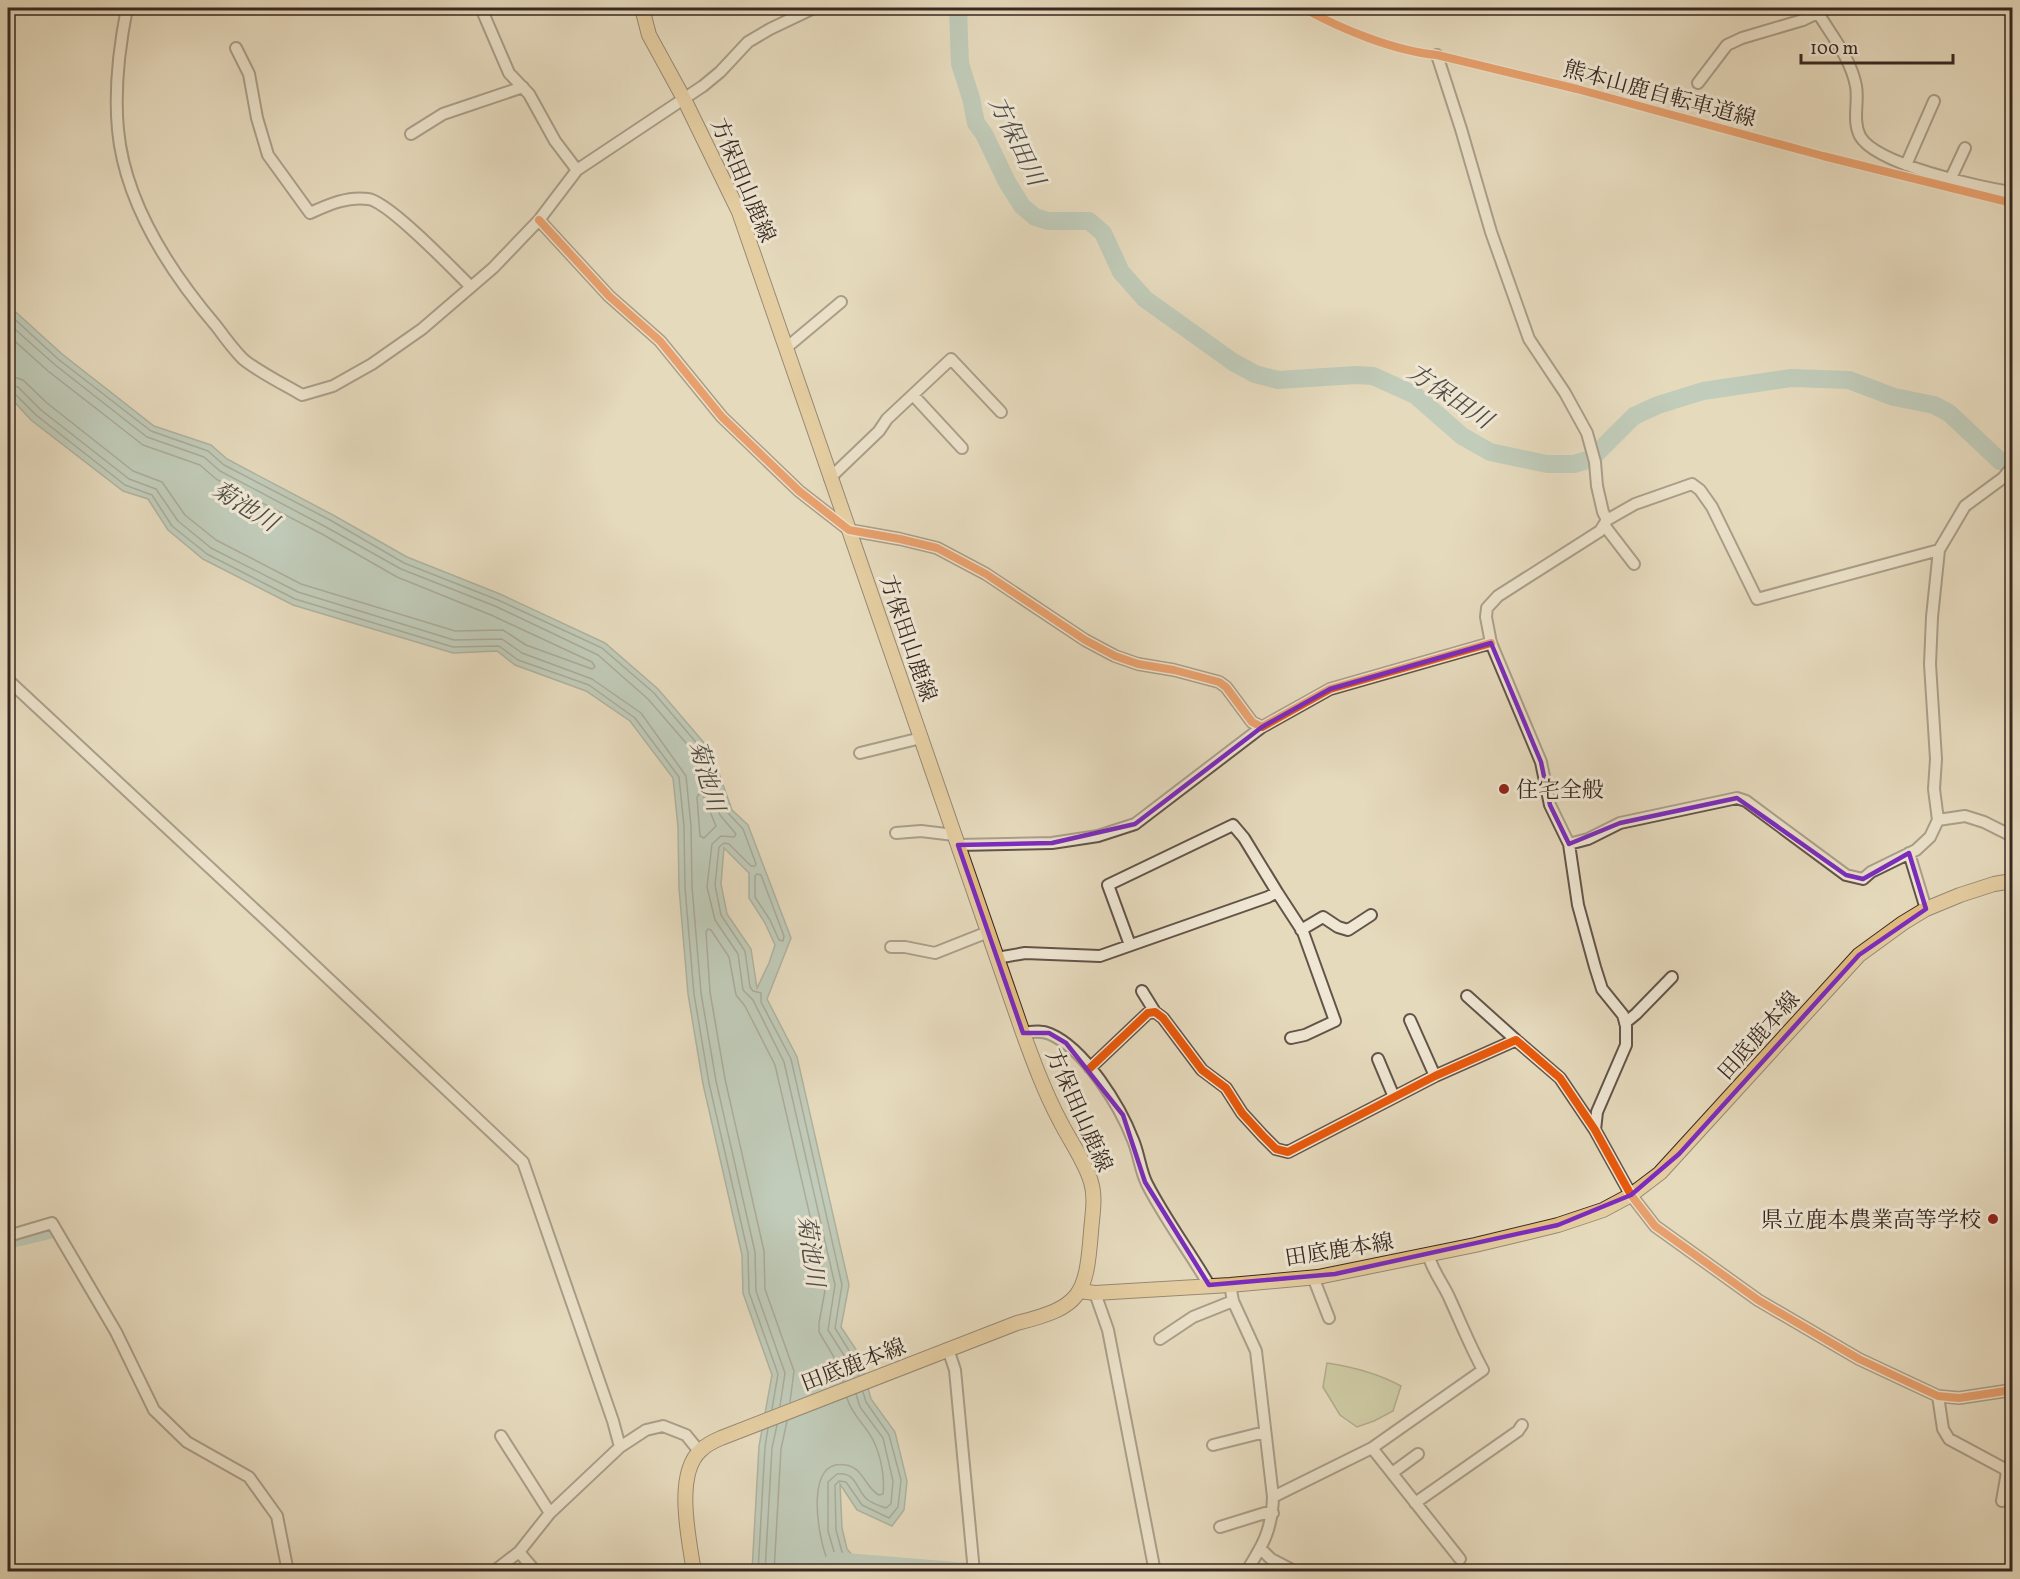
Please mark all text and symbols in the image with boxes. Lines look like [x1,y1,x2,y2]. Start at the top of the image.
scale bar [1801,27,1952,65]
text: 100 m [1810,37,1859,62]
street label: 熊本山鹿自転車道線 [1560,55,1759,136]
water label: 方保田川 [979,91,1053,195]
street label: 方保田山鹿線 [702,114,782,248]
water label: 方保田川 [1400,357,1501,440]
water label: 菊池川 [204,474,286,543]
street label: 方保田山鹿線 [870,571,943,706]
water label: 菊池川 [679,737,732,819]
place label: 住宅全般 [1516,776,1604,807]
marker: 住宅全般 [1497,782,1511,796]
street label: 田底鹿本線 [1712,985,1808,1088]
street label: 方保田山鹿線 [1037,1044,1119,1178]
place label: 県立鹿本農業高等学校 [1761,1206,1981,1237]
marker: 県立鹿本農業高等学校 [1986,1212,2000,1226]
water label: 菊池川 [787,1213,831,1292]
street label: 田底鹿本線 [1283,1228,1396,1275]
street label: 田底鹿本線 [797,1332,911,1401]

